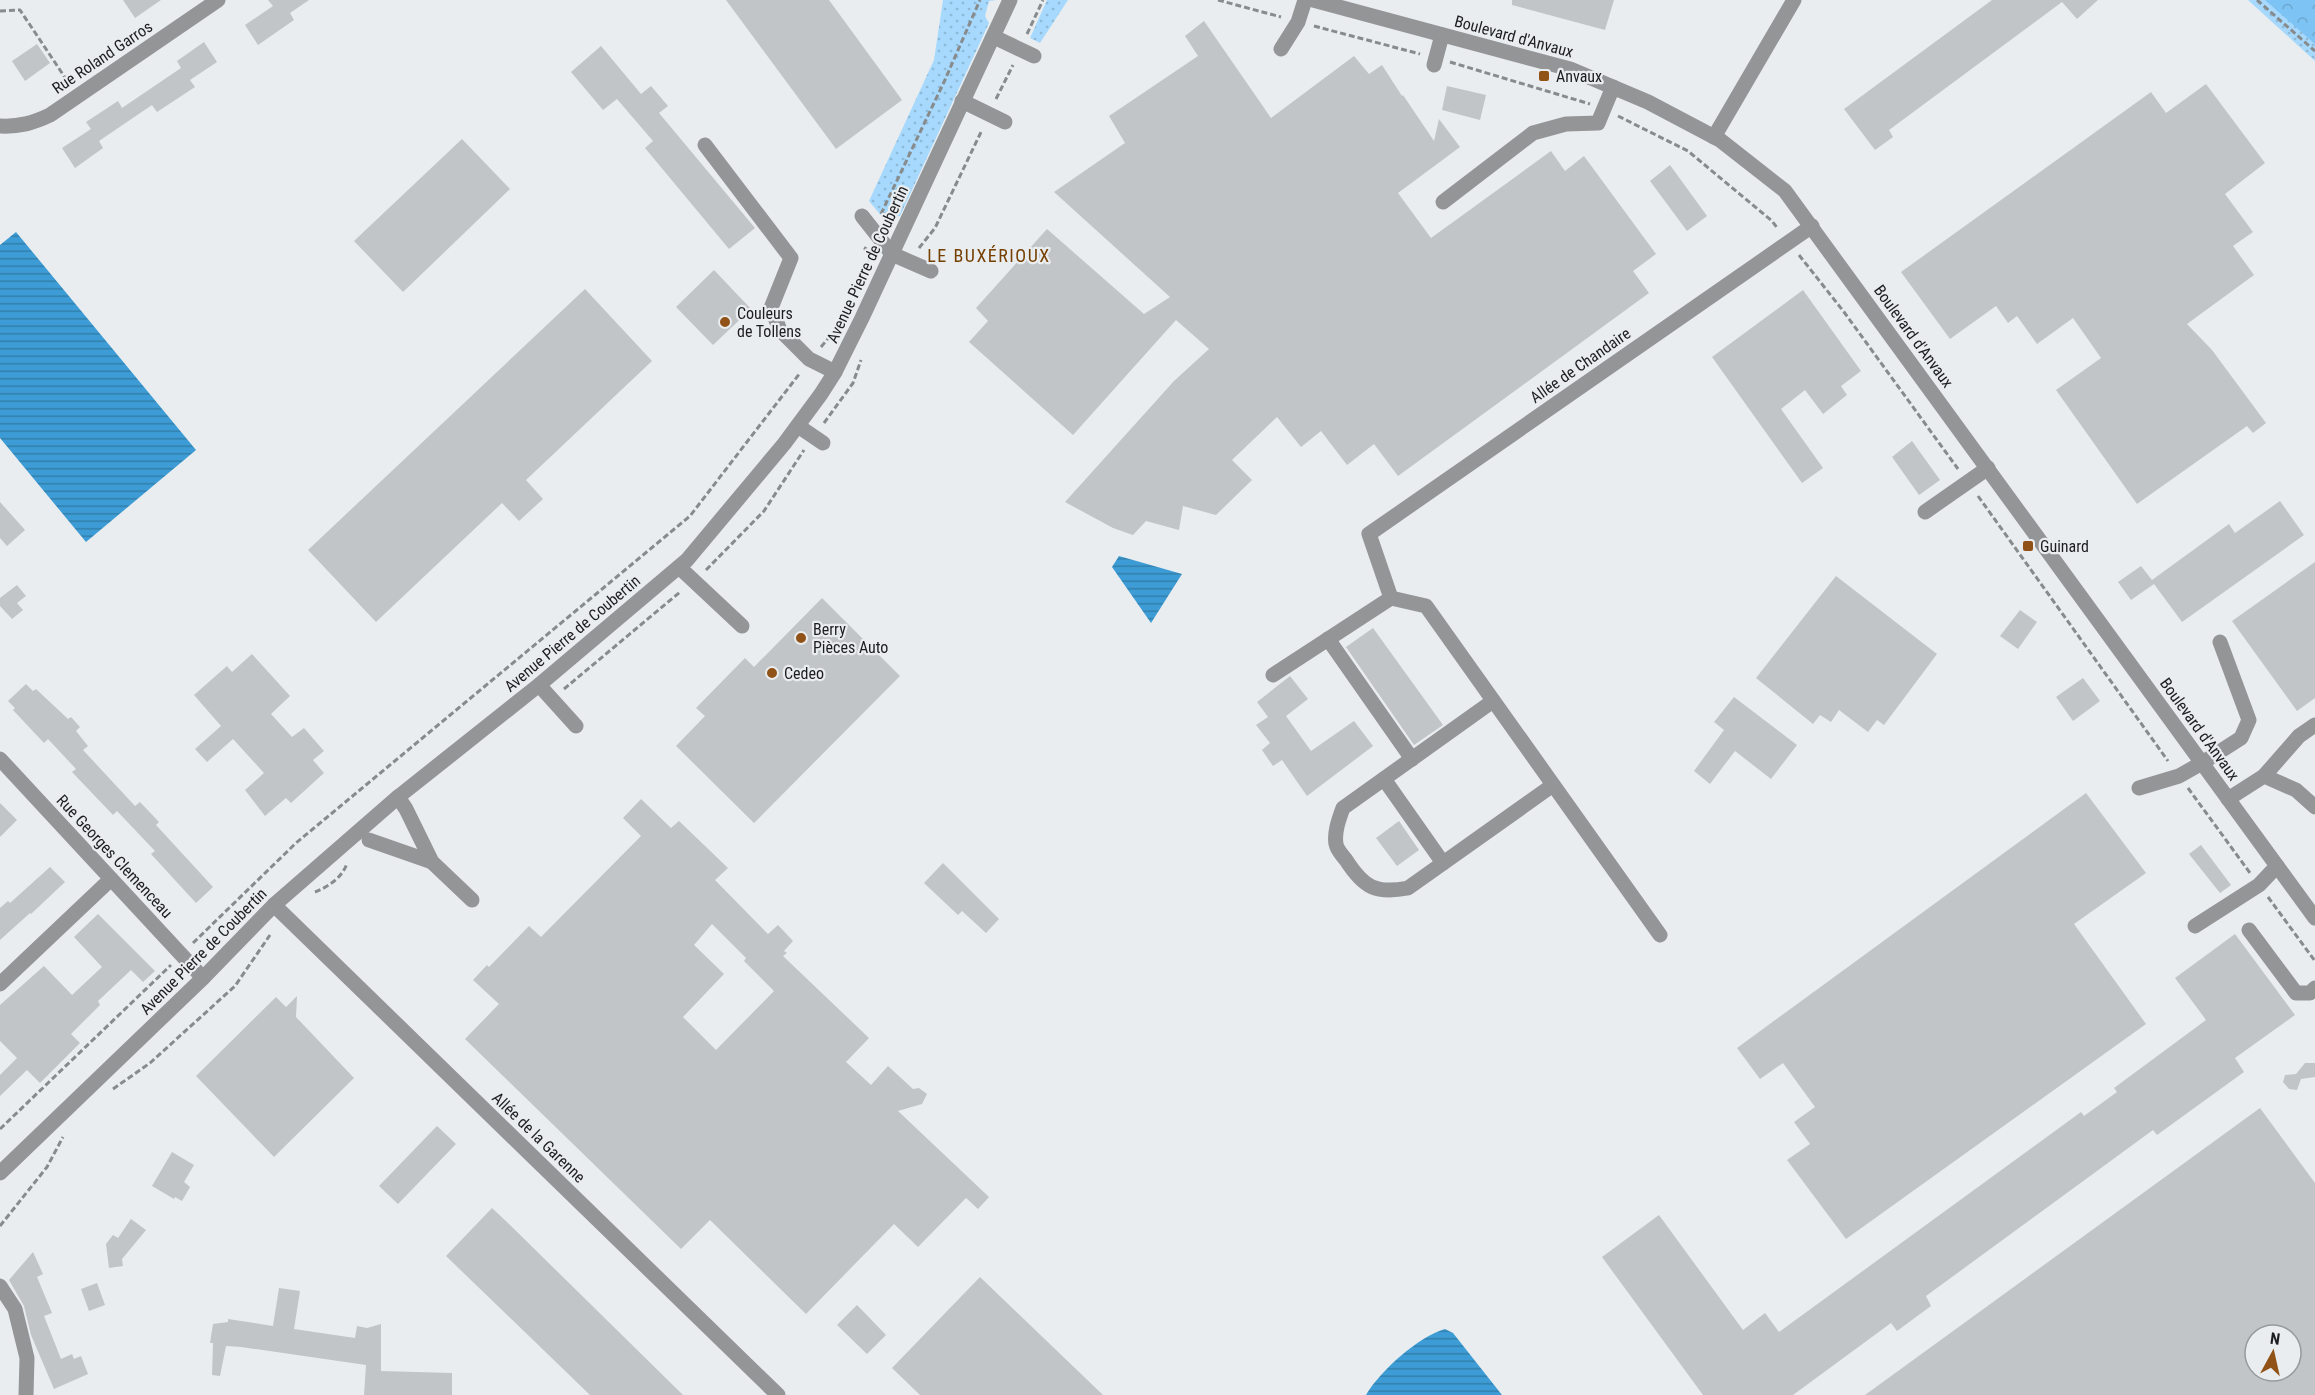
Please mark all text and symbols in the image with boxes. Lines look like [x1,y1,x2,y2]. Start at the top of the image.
street label: Boulevard d'Anvaux [1452,11,1575,61]
street label: Rue Roland Garros [49,17,156,98]
place label: Anvaux [1556,67,1602,86]
marker: Anvaux [1537,69,1551,83]
street label: Avenue Pierre de Coubertin [823,183,912,346]
district label: LE BUXÉRIOUX [927,245,1051,266]
street label: Boulevard d'Anvaux [1870,281,1957,391]
place label: Couleurs de Tollens [737,304,801,341]
marker: Couleurs de Tollens [718,315,732,329]
street label: Allée de Chandaire [1526,324,1634,407]
place label: Guinard [2040,537,2089,556]
marker: Guinard [2021,539,2035,553]
street label: Avenue Pierre de Coubertin [501,571,644,696]
place label: Berry Pièces Auto [813,620,888,657]
marker: Berry Pièces Auto [794,631,808,645]
place label: Cedeo [784,664,824,683]
marker: Cedeo [765,666,779,680]
street label: Boulevard d'Anvaux [2156,674,2243,784]
street label: Rue Georges Clemenceau [53,791,177,922]
street label: Avenue Pierre de Coubertin [136,884,271,1019]
street label: Allée de la Garenne [488,1088,589,1186]
north arrow [2243,1323,2303,1383]
text: N [2269,1329,2281,1349]

